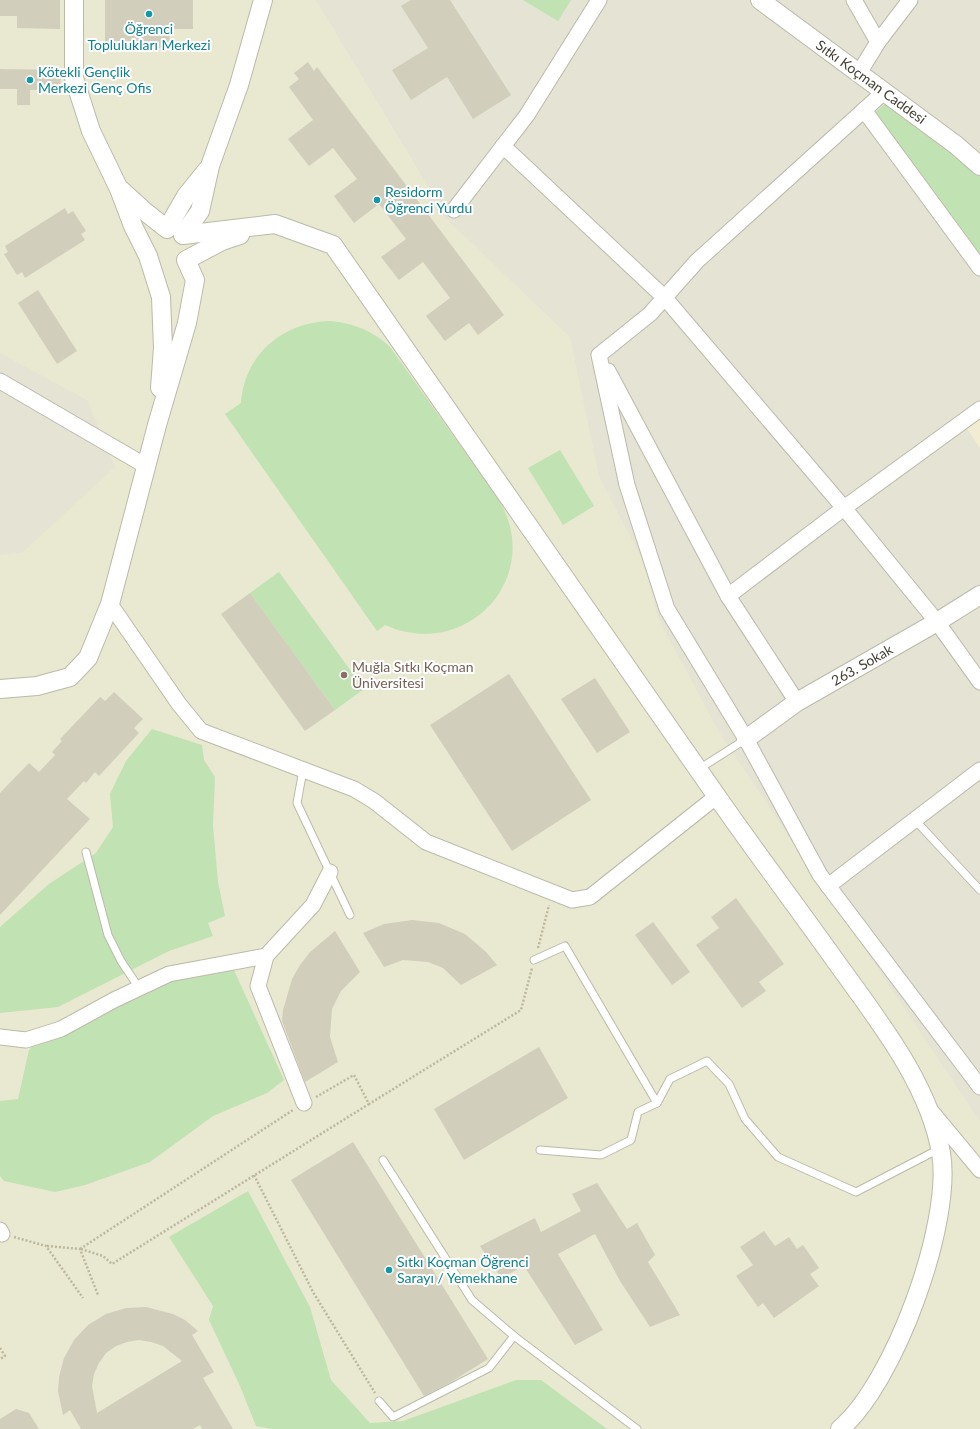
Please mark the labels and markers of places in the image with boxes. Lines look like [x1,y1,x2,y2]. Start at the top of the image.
marker: Öğrenci Toplulukları Merkezi [144,9,154,19]
place label: Öğrenci Toplulukları Merkezi [87,20,211,53]
place label: Kötekli Gençlik Merkezi Genç Ofis [38,63,152,96]
marker: Kötekli Gençlik Merkezi Genç Ofis [25,75,35,85]
place label: Residorm Öğrenci Yurdu [385,183,472,216]
marker: Residorm Öğrenci Yurdu [372,195,382,205]
place label: Muğla Sıtkı Koçman Üniversitesi [352,658,473,691]
marker: Muğla Sıtkı Koçman Üniversitesi [339,670,349,680]
place label: Sıtkı Koçman Öğrenci Sarayı / Yemekhane [397,1253,529,1286]
marker: Sıtkı Koçman Öğrenci Sarayı / Yemekhane [384,1265,394,1275]

